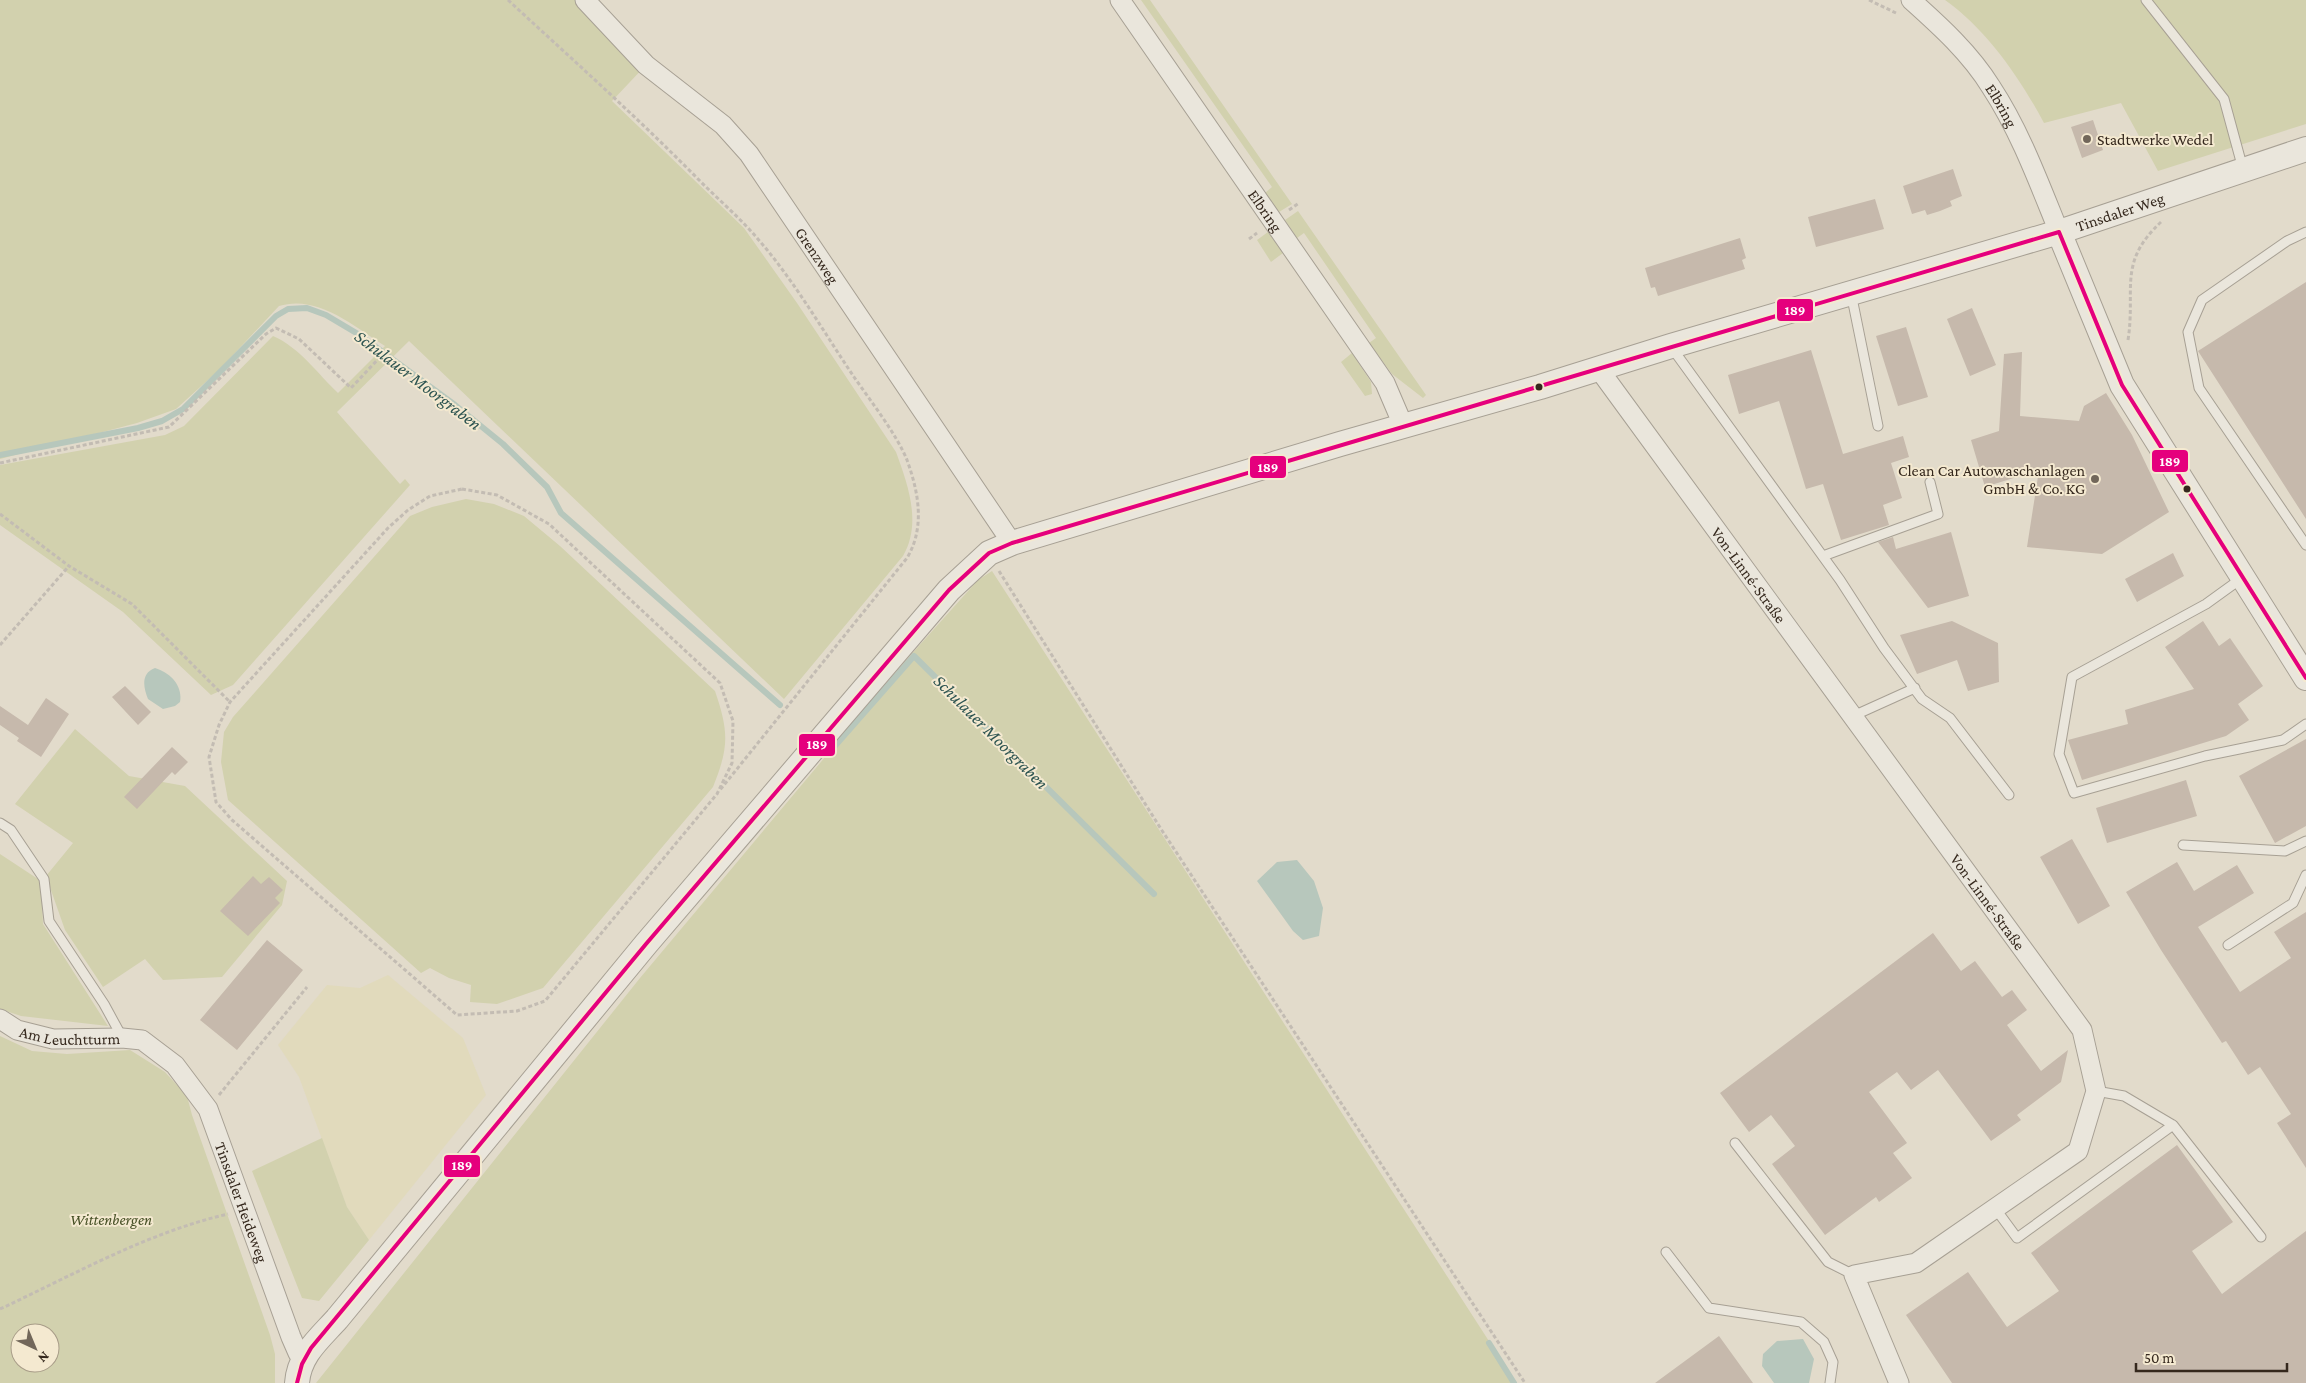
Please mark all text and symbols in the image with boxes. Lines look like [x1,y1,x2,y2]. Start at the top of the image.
street label: Elbring [1983,80,2021,131]
place label: Stadtwerke Wedel [2097,131,2213,148]
marker: Stadtwerke Wedel [2081,133,2093,145]
street label: Elbring [1245,186,1286,236]
street label: Tinsdaler Weg [2073,189,2167,234]
street label: Grenzweg [792,224,843,287]
line badge: 189 [1776,298,1814,322]
text: 189 [1785,302,1805,318]
water label: Schulauer Moorgraben [351,326,485,434]
unlabelled marker [1534,382,1544,392]
line badge: 189 [2151,449,2189,473]
text: 189 [2160,453,2180,469]
line badge: 189 [1249,455,1287,479]
text: 189 [1258,459,1278,475]
place label: Clean Car Autowaschanlagen GmbH & Co. KG [1898,462,2085,497]
marker: Clean Car Autowaschanlagen GmbH & Co. KG [2089,473,2101,485]
unlabelled marker [2182,484,2192,494]
street label: Von-Linné-Straße [1708,523,1790,626]
water label: Schulauer Moorgraben [930,671,1052,793]
line badge: 189 [798,733,836,757]
text: 189 [807,736,827,752]
street label: Von-Linné-Straße [1947,850,2029,953]
street label: Am Leuchtturm [18,1023,121,1048]
street label: Tinsdaler Heideweg [212,1140,272,1265]
line badge: 189 [443,1154,481,1178]
text: 189 [452,1157,472,1173]
park label: Wittenbergen [70,1211,152,1229]
north arrow [10,1323,60,1373]
scale bar [2136,1340,2287,1372]
text: N [35,1348,53,1367]
text: 50 m [2144,1350,2174,1366]

